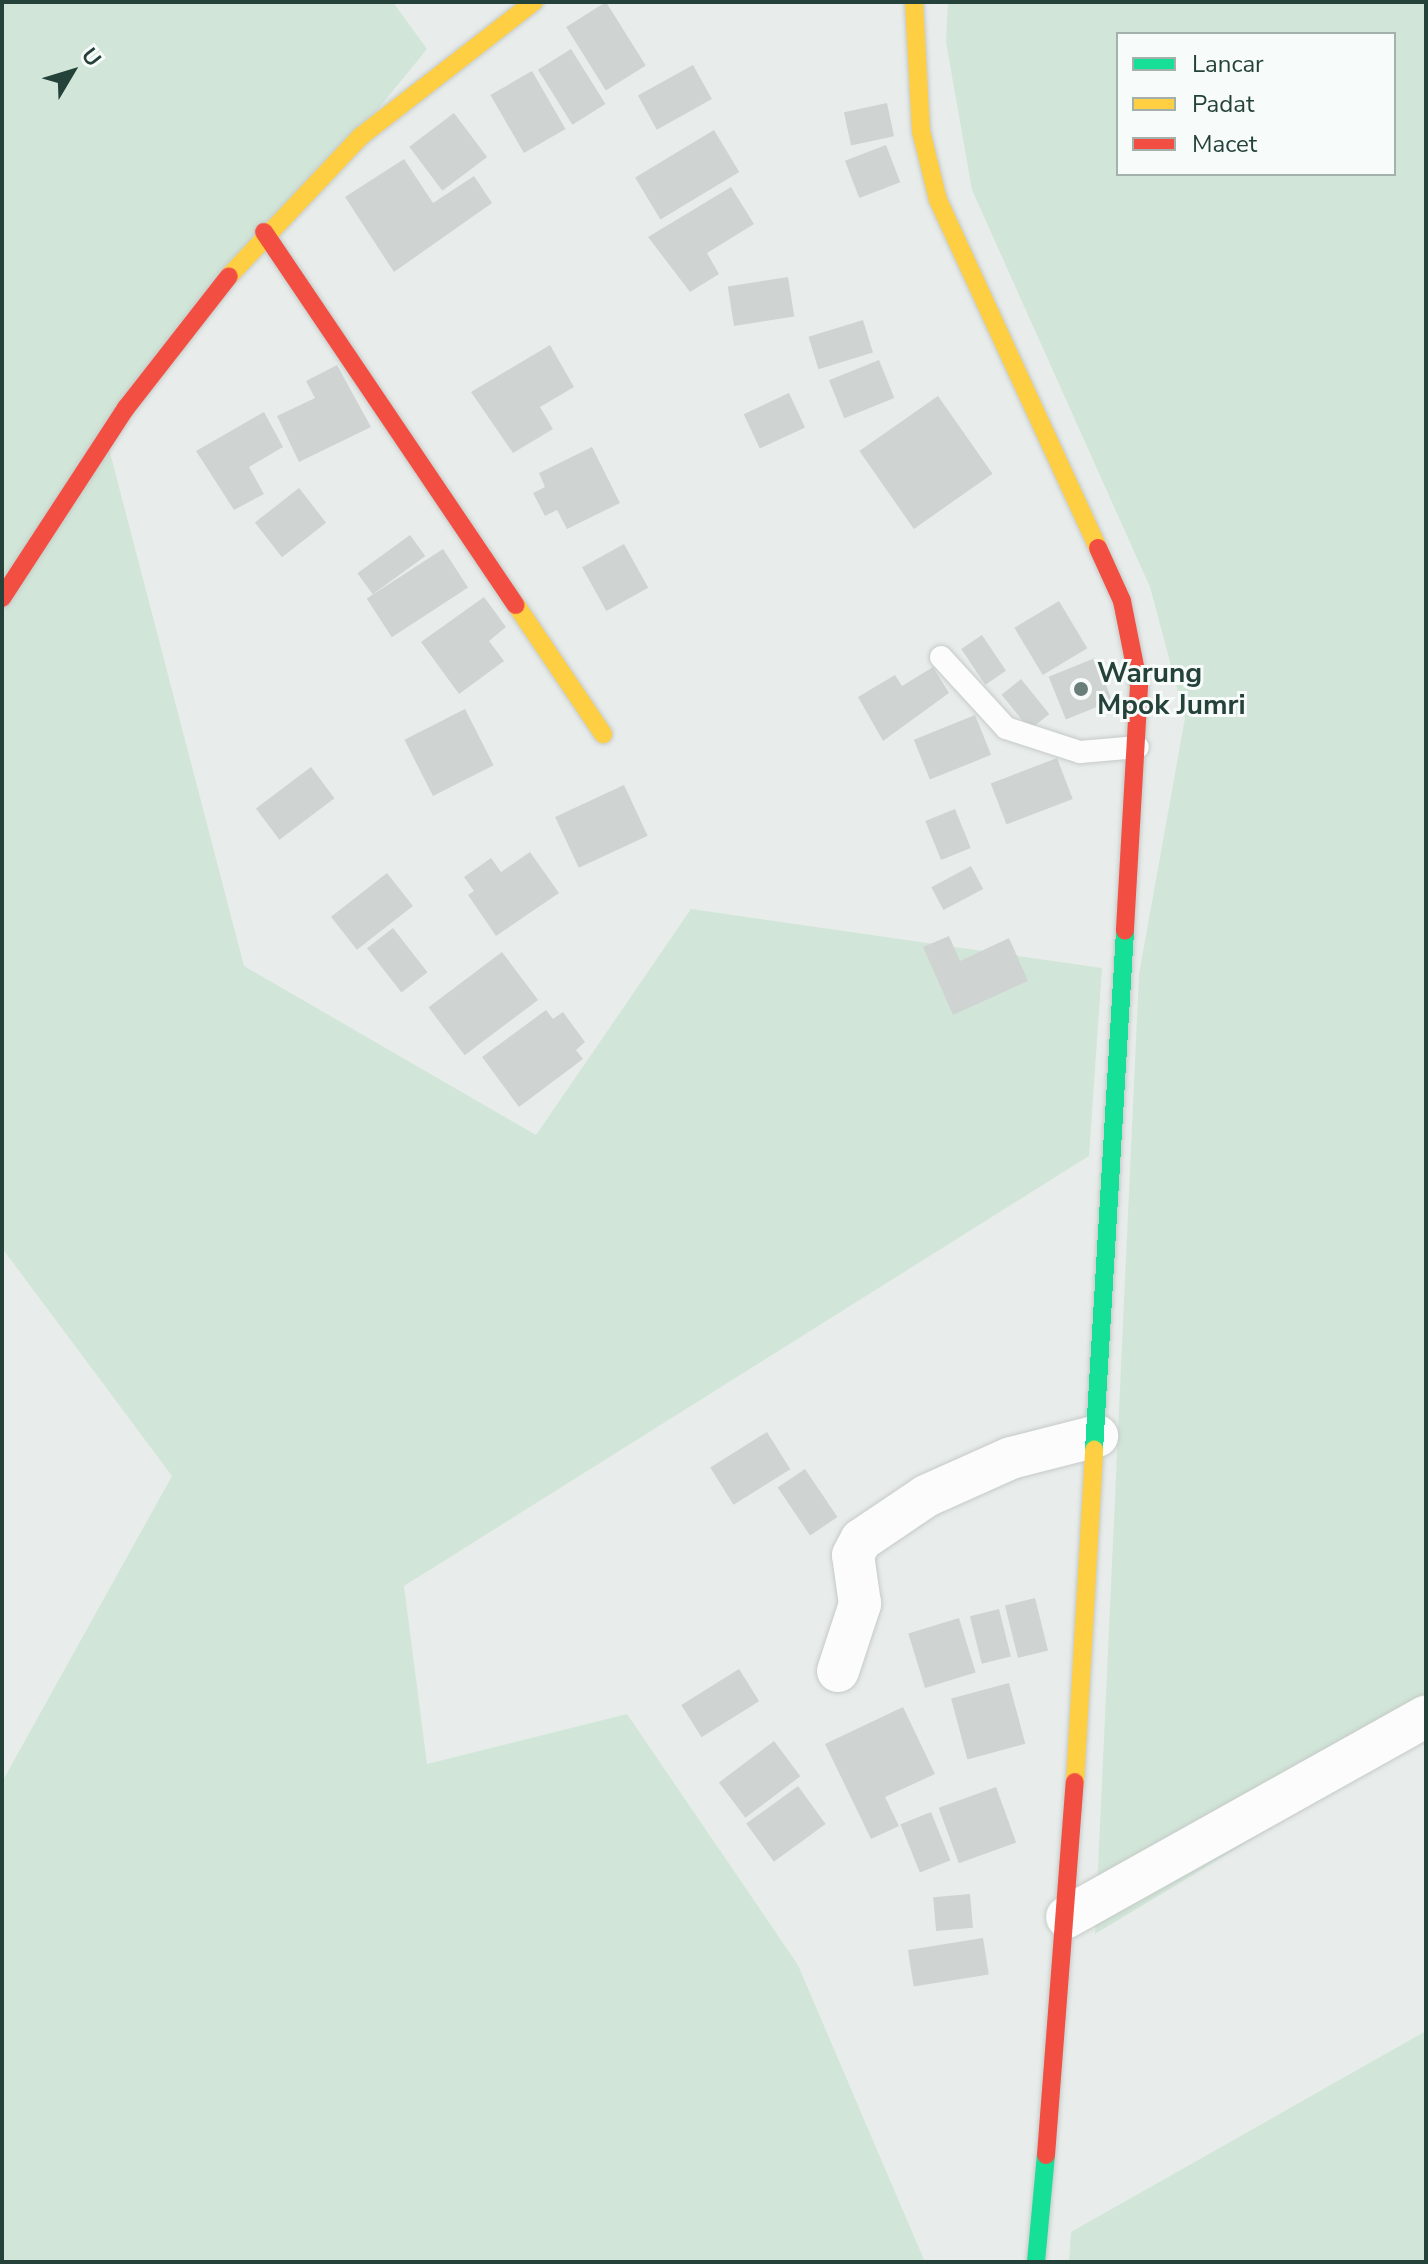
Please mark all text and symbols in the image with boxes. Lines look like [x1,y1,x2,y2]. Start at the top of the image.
north arrow [32,32,112,112]
legend [1116,32,1396,176]
text: U [74,42,108,73]
text: Lancar [1192,48,1264,80]
text: Padat [1192,88,1254,120]
text: Macet [1192,128,1257,160]
place label: Warung Mpok Jumri [1097,656,1246,722]
marker: Warung Mpok Jumri [1072,680,1090,698]

